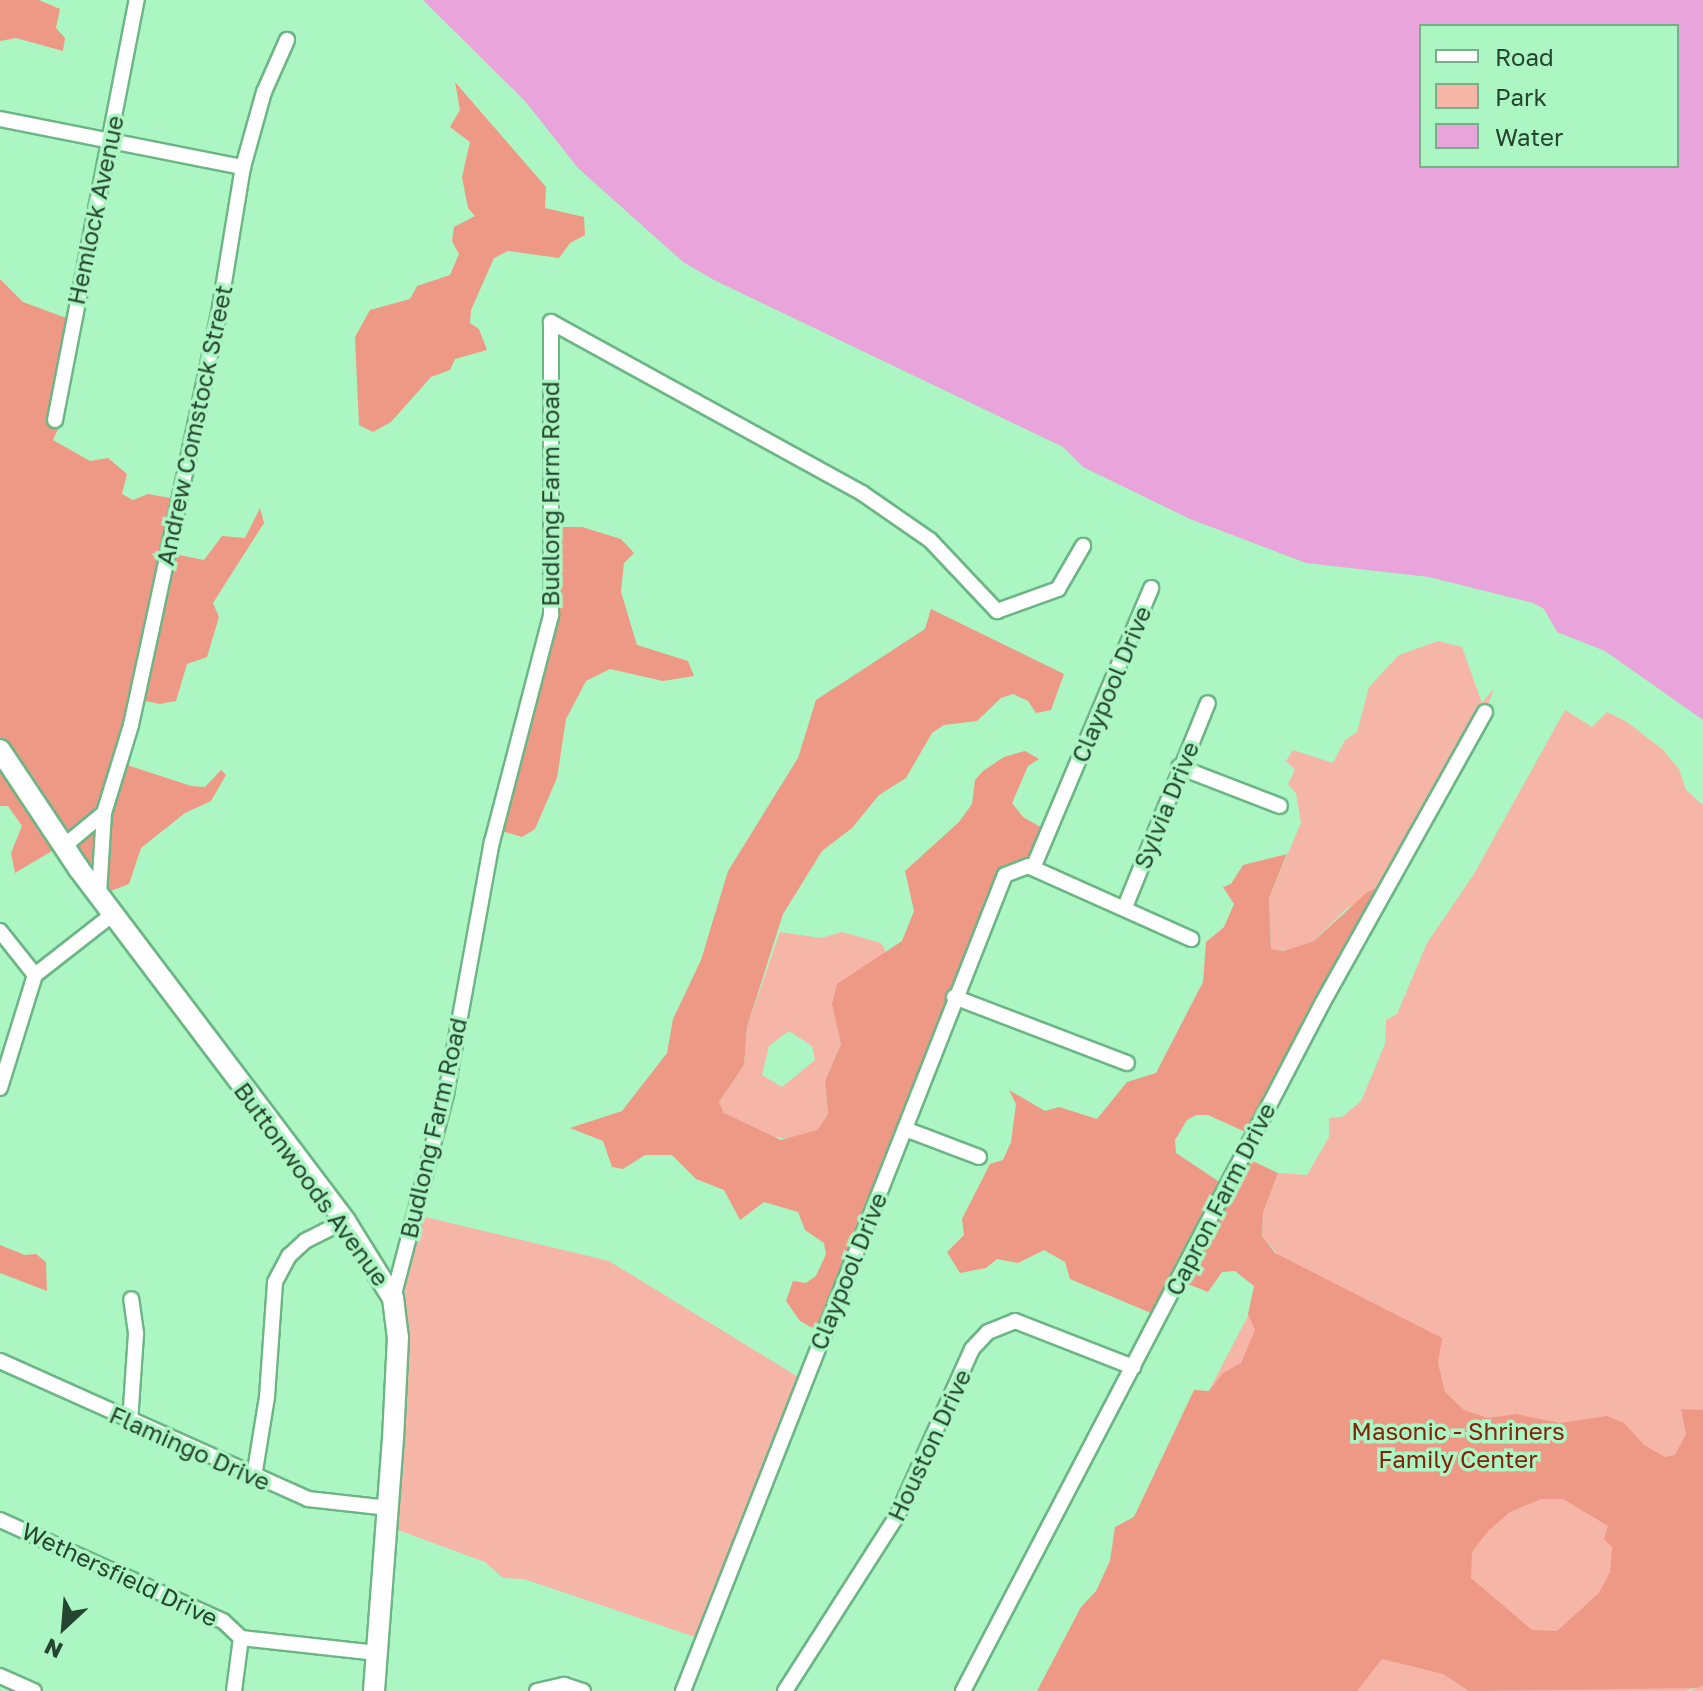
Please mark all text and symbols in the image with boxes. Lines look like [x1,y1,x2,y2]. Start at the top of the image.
legend [1419,24,1679,168]
text: Road [1495,42,1554,71]
text: Park [1495,82,1547,111]
street label: Hemlock Avenue [61,113,129,307]
text: Water [1495,122,1563,151]
street label: Andrew Comstock Street [150,282,238,568]
street label: Budlong Farm Road [536,381,564,607]
street label: Claypool Drive [1065,601,1157,767]
street label: Sylvia Drive [1127,737,1205,873]
street label: Budlong Farm Road [394,1015,472,1241]
street label: Buttonwoods Avenue [228,1077,396,1291]
street label: Capron Farm Drive [1159,1098,1281,1300]
street label: Claypool Drive [803,1188,893,1354]
street label: Houston Drive [881,1365,977,1525]
street label: Flamingo Drive [105,1400,275,1496]
park label: Masonic - Shriners Family Center [1351,1417,1565,1473]
street label: Wethersfield Drive [17,1516,223,1632]
north arrow [24,1587,104,1667]
text: N [40,1633,67,1665]

